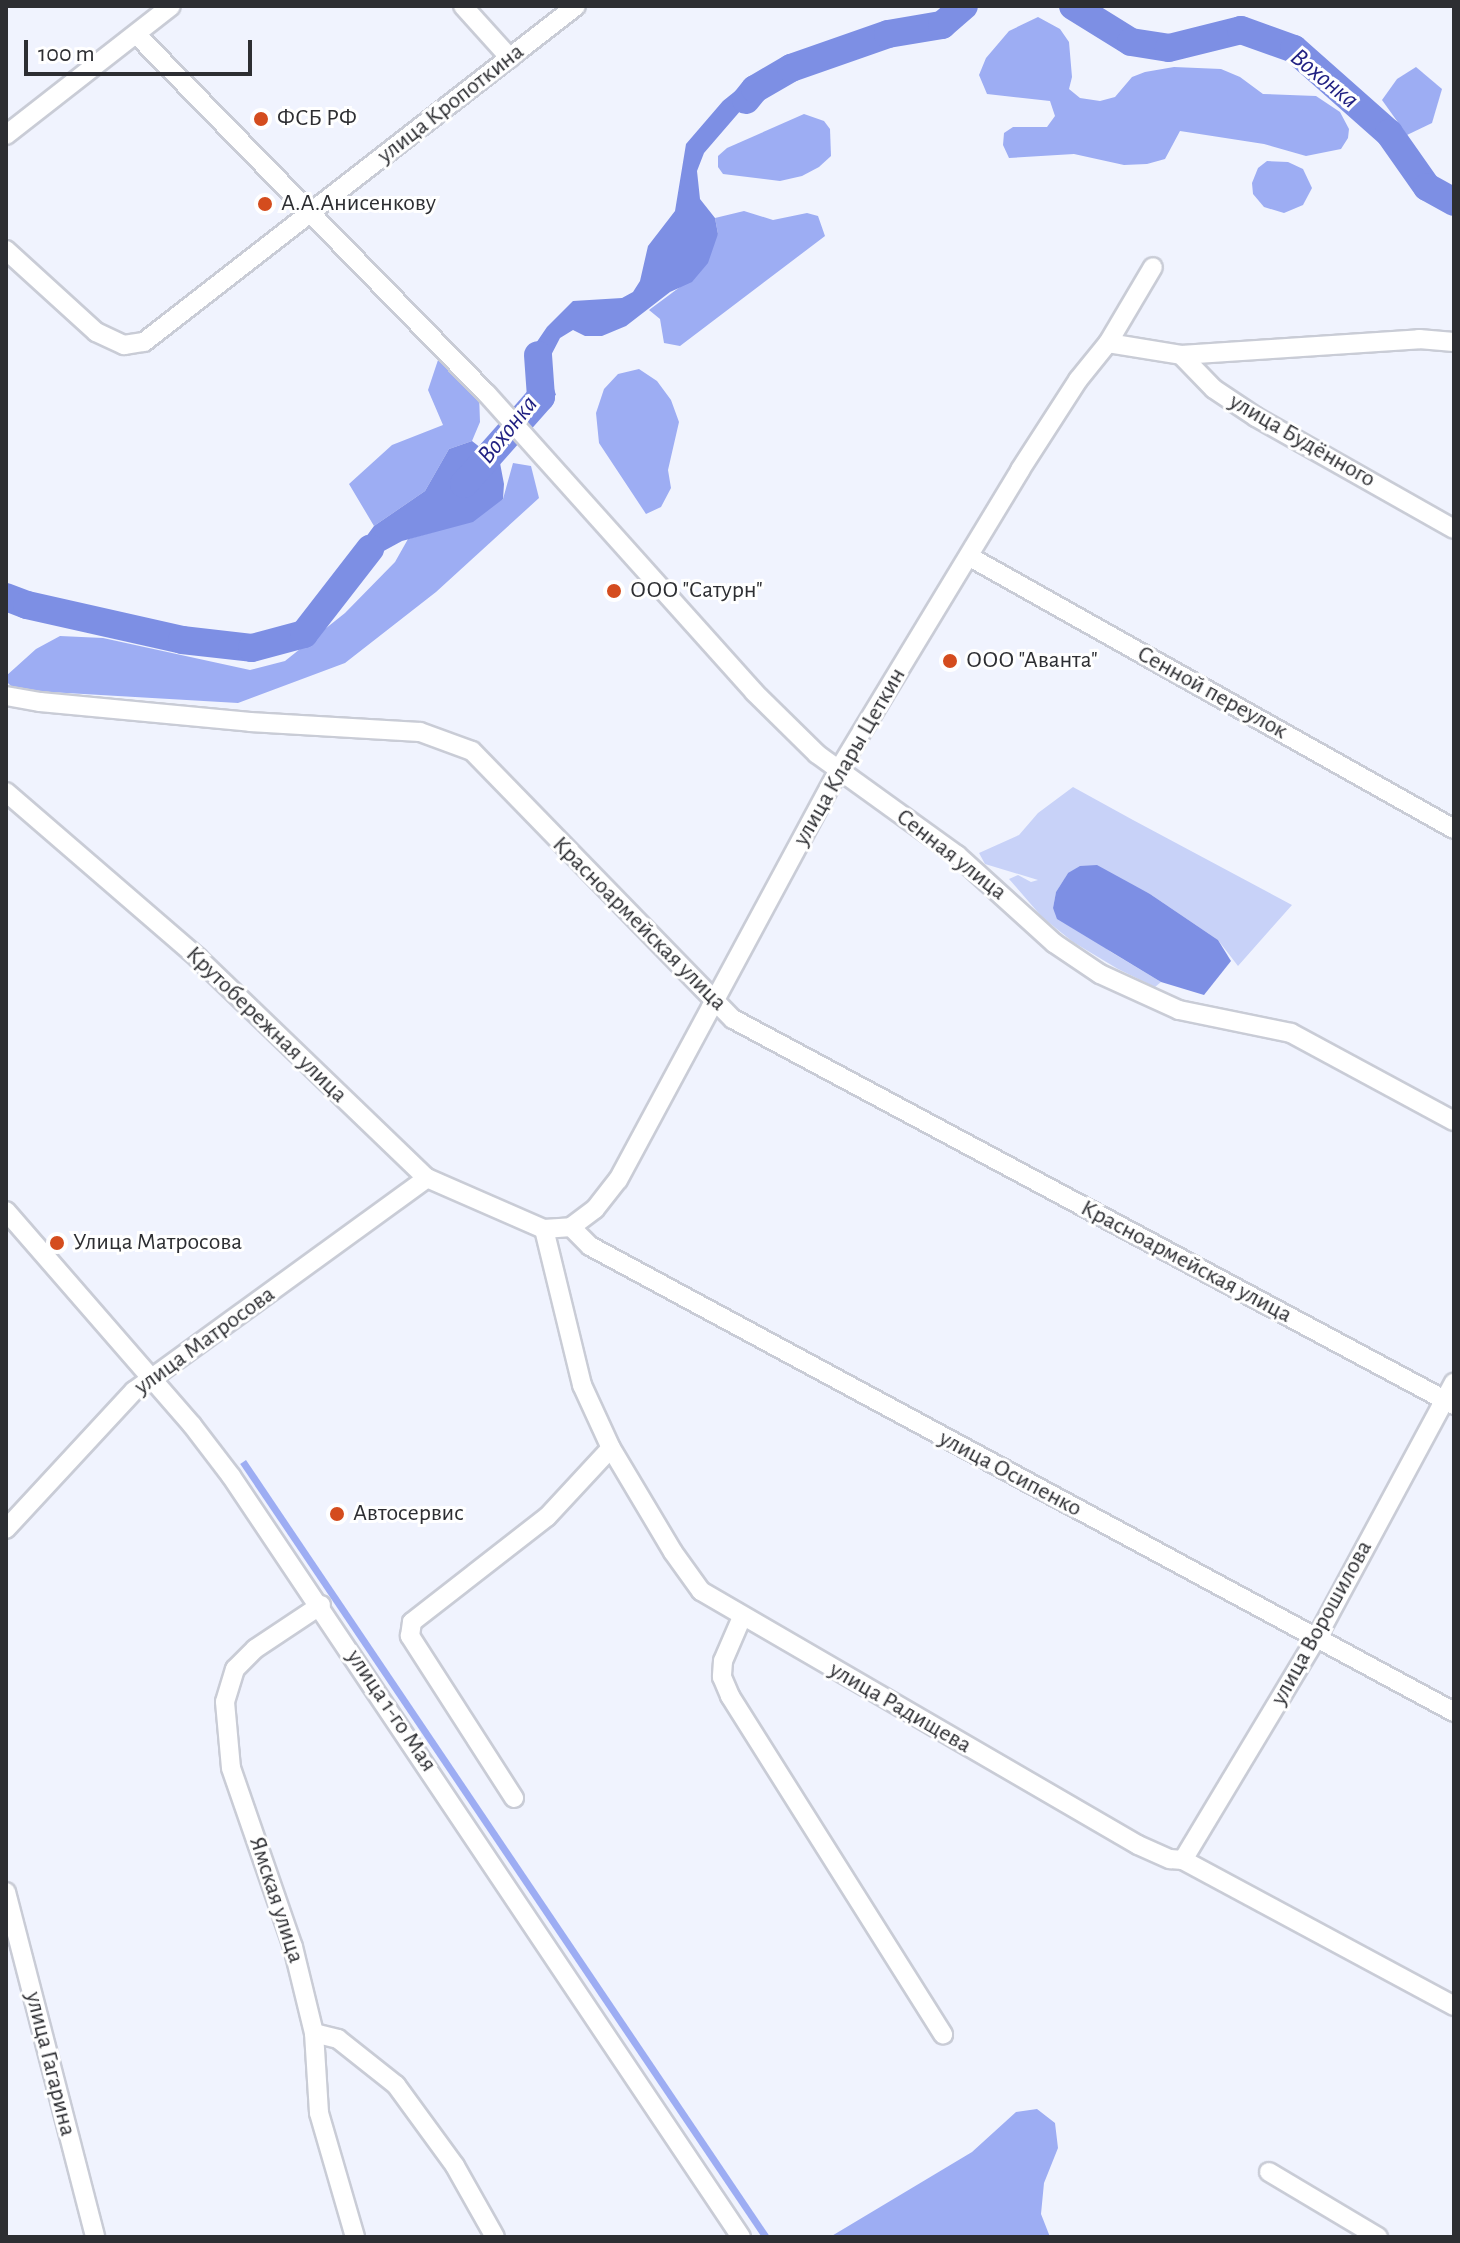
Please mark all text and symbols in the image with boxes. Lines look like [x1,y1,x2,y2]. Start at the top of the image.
scale bar [28,24,256,74]
street label: улица Кропоткина [372,38,530,170]
text: 100 m [38,42,95,66]
water label: Вохонка [1284,42,1364,116]
place label: ФСБ РФ [277,105,357,133]
marker: ФСБ РФ [252,110,270,128]
place label: А.А.Анисенкову [281,190,436,218]
marker: А.А.Анисенкову [256,195,274,213]
street label: улица Будённого [1224,388,1380,494]
water label: Вохонка [471,390,545,470]
place label: ООО "Сатурн" [630,577,763,605]
marker: ООО "Сатурн" [605,582,623,600]
street label: Сенной переулок [1132,640,1292,746]
place label: ООО "Аванта" [966,647,1098,675]
marker: ООО "Аванта" [941,652,959,670]
street label: улица Клары Цеткин [787,663,913,851]
street label: Сенная улица [890,803,1012,907]
street label: Красноармейская улица [546,831,732,1017]
street label: Крутобережная улица [179,941,353,1109]
street label: Красноармейская улица [1075,1194,1297,1330]
place label: Улица Матросова [73,1229,242,1257]
marker: Улица Матросова [48,1234,66,1252]
street label: улица Матросова [129,1280,281,1402]
street label: улица Осипенко [934,1424,1086,1524]
place label: Автосервис [353,1500,464,1528]
marker: Автосервис [328,1505,346,1523]
street label: улица Ворошилова [1265,1536,1379,1710]
street label: улица 1-го Мая [340,1644,442,1778]
street label: улица Радищева [824,1656,976,1760]
street label: Ямская улица [242,1833,310,1967]
street label: улица Гагарина [18,1989,82,2139]

